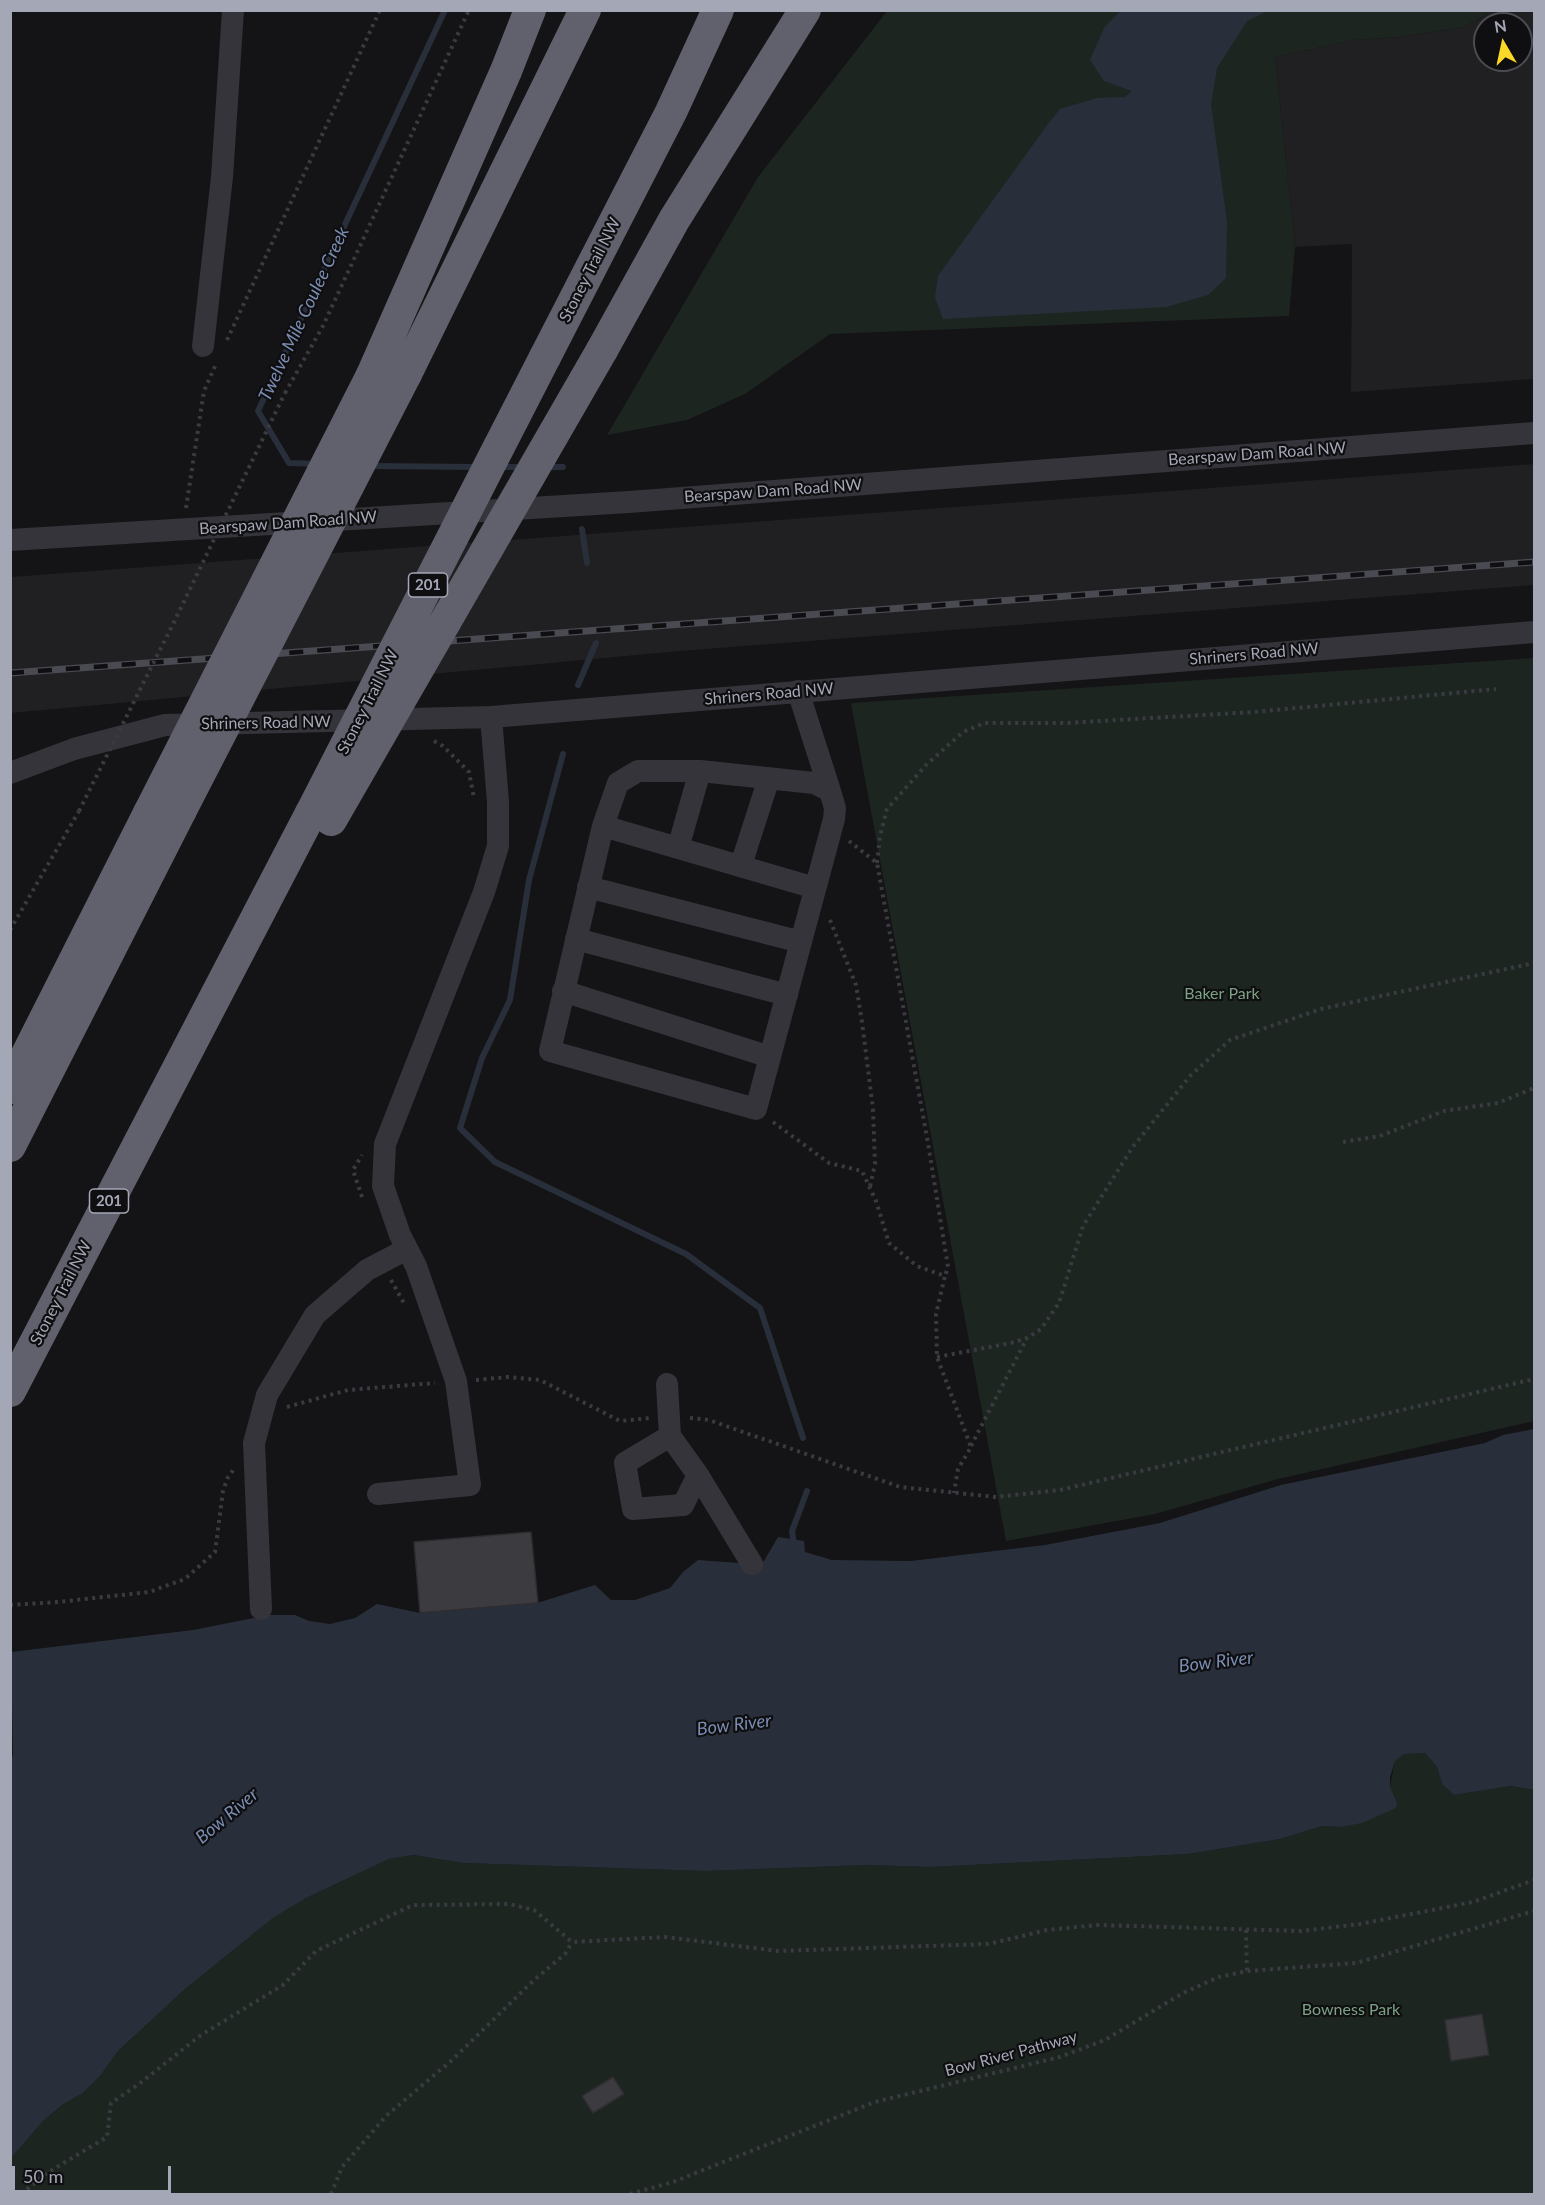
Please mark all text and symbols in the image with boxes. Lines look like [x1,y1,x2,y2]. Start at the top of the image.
north arrow [1473,12,1533,72]
text: N [1493,15,1508,36]
street label: Stoney Trail NW [555,215,625,325]
water label: Twelve Mile Coulee Creek [254,223,354,405]
street label: Bearspaw Dam Road NW [1167,438,1347,470]
street label: Bearspaw Dam Road NW [683,475,863,507]
street label: Bearspaw Dam Road NW [198,507,378,539]
road number: 201 [408,573,448,597]
street label: Shriners Road NW [1189,639,1319,669]
street label: Stoney Trail NW [333,647,403,757]
street label: Shriners Road NW [704,679,834,709]
street label: Shriners Road NW [201,712,331,734]
park label: Baker Park [1184,984,1260,1004]
road number: 201 [90,1189,128,1213]
street label: Stoney Trail NW [26,1238,96,1348]
water label: Bow River [1178,1647,1254,1677]
water label: Bow River [696,1710,772,1740]
water label: Bow River [191,1784,263,1848]
park label: Bowness Park [1302,2000,1400,2020]
street label: Bow River Pathway [943,2027,1079,2081]
scale bar [15,2154,174,2192]
text: 50 m [23,2165,63,2187]

